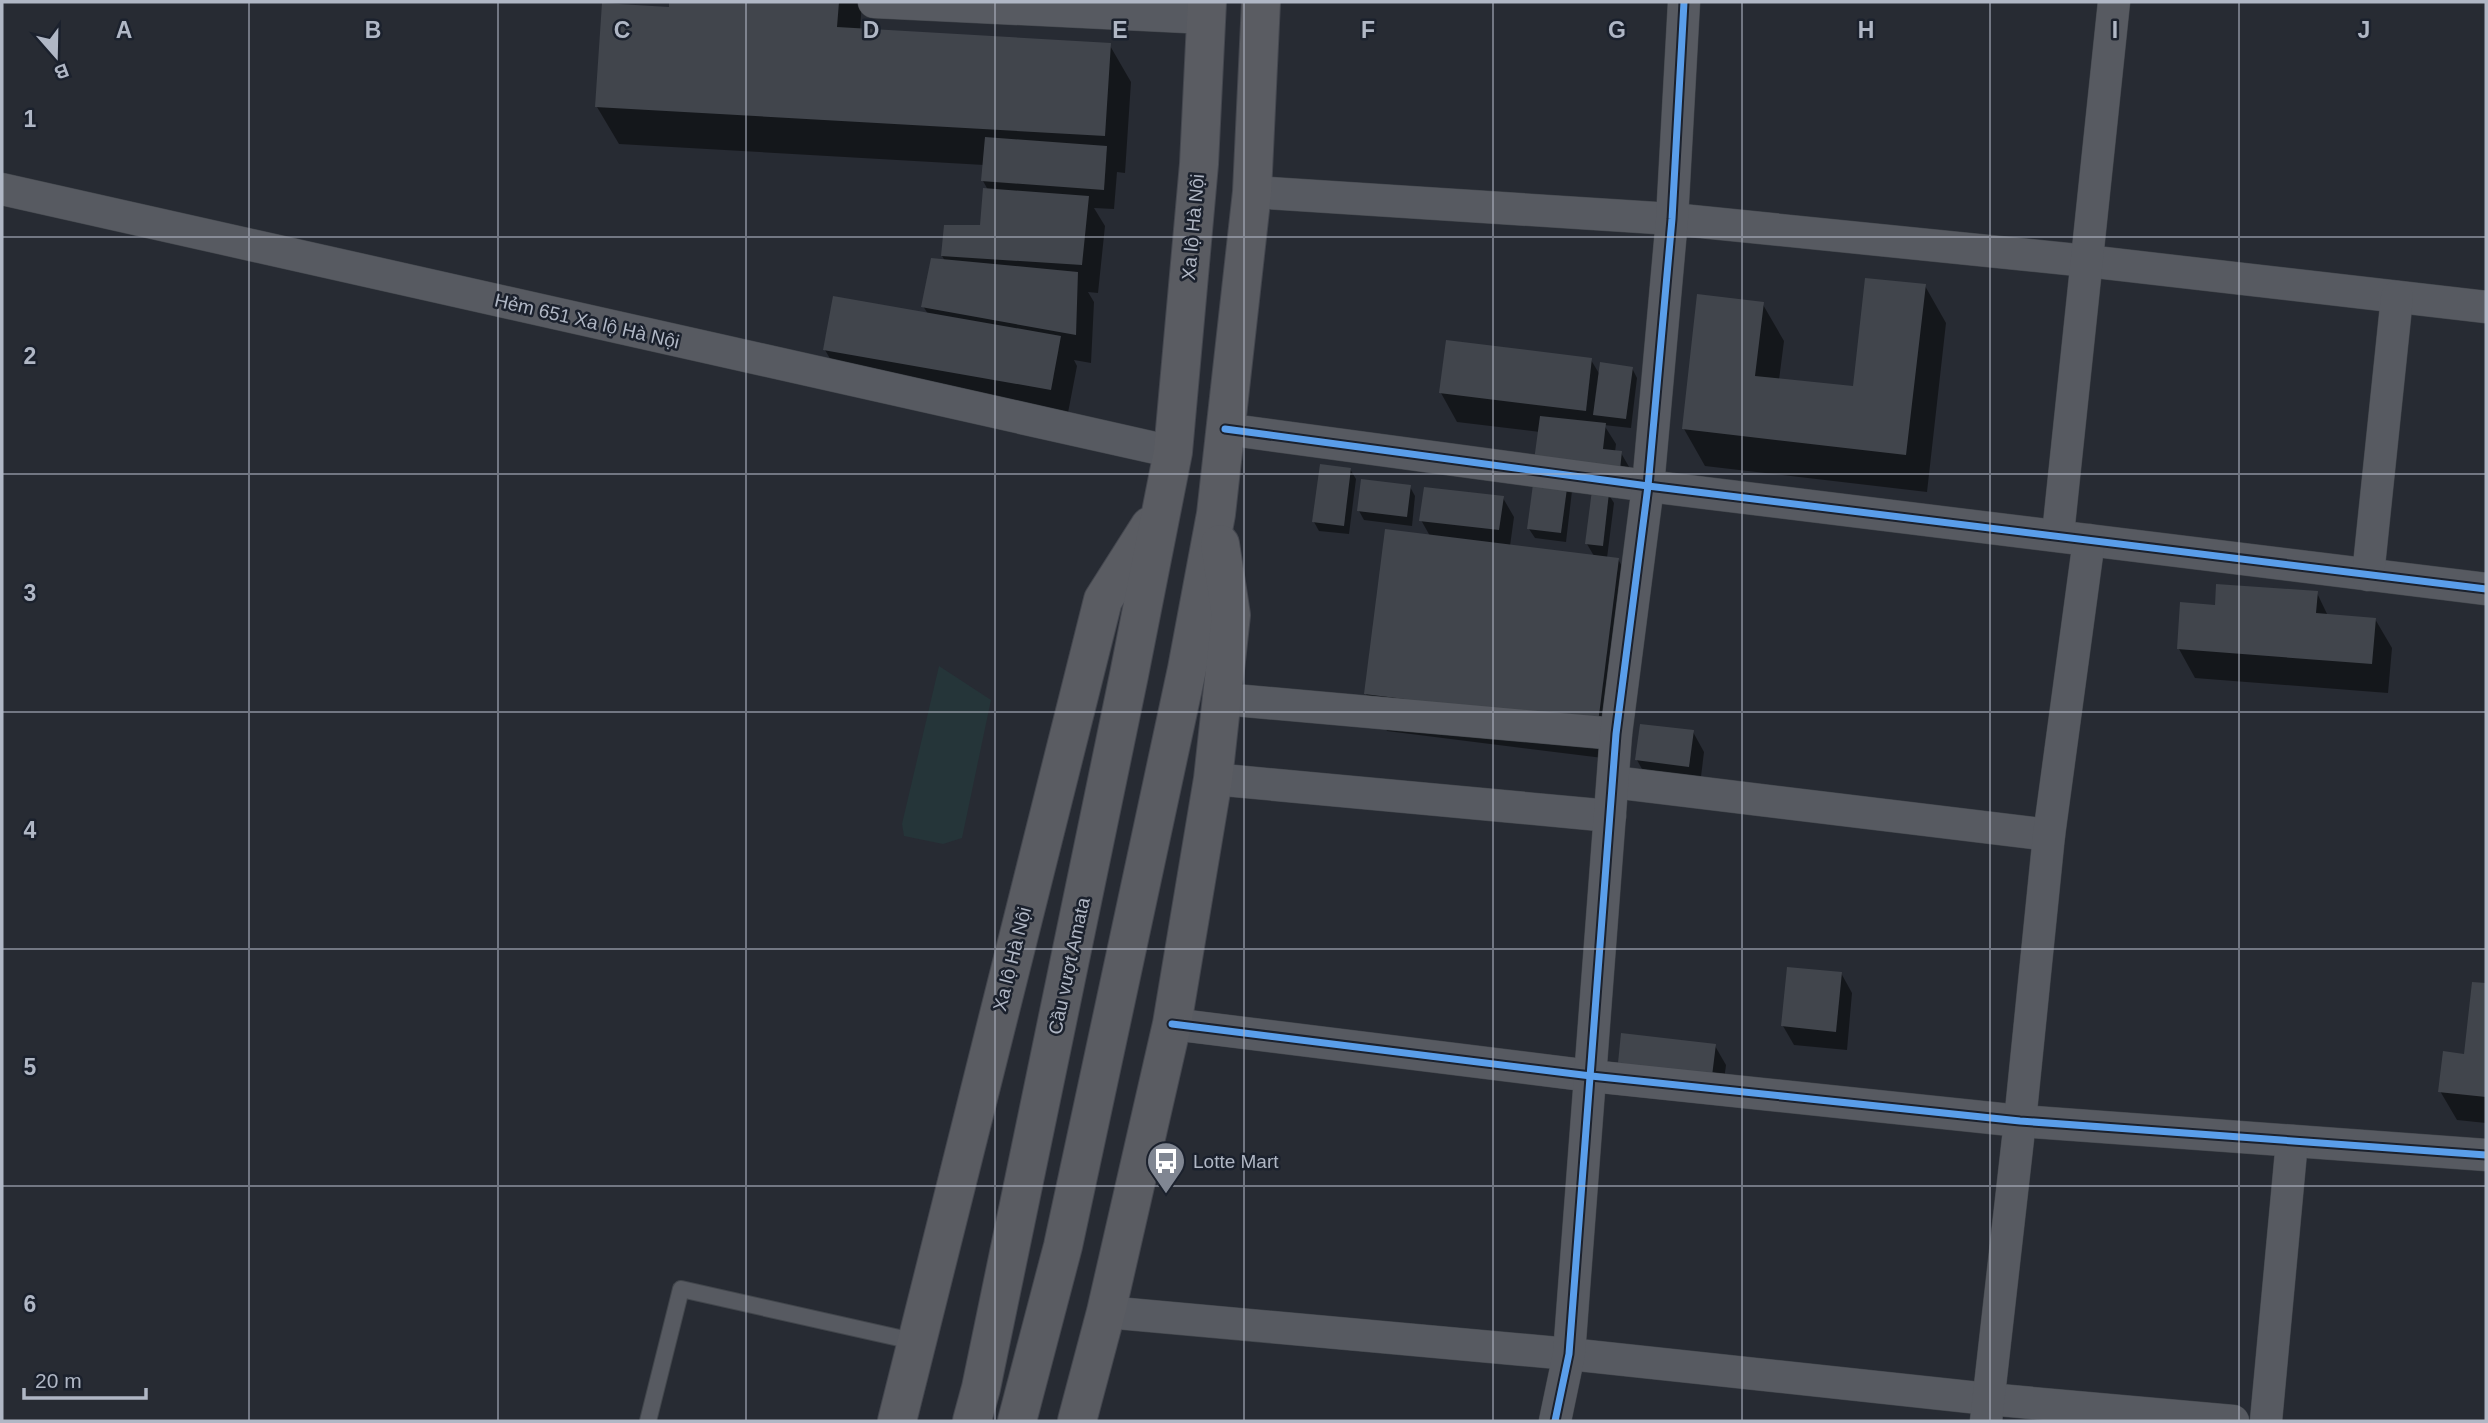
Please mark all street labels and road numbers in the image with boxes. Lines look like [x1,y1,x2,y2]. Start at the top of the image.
street label: Xa lộ Hà Nội [1178,173,1208,281]
street label: Hẻm 651 Xa lộ Hà Nội [493,290,681,352]
street label: Cầu vượt Amata [1044,895,1094,1036]
street label: Xa lộ Hà Nội [989,905,1035,1013]

